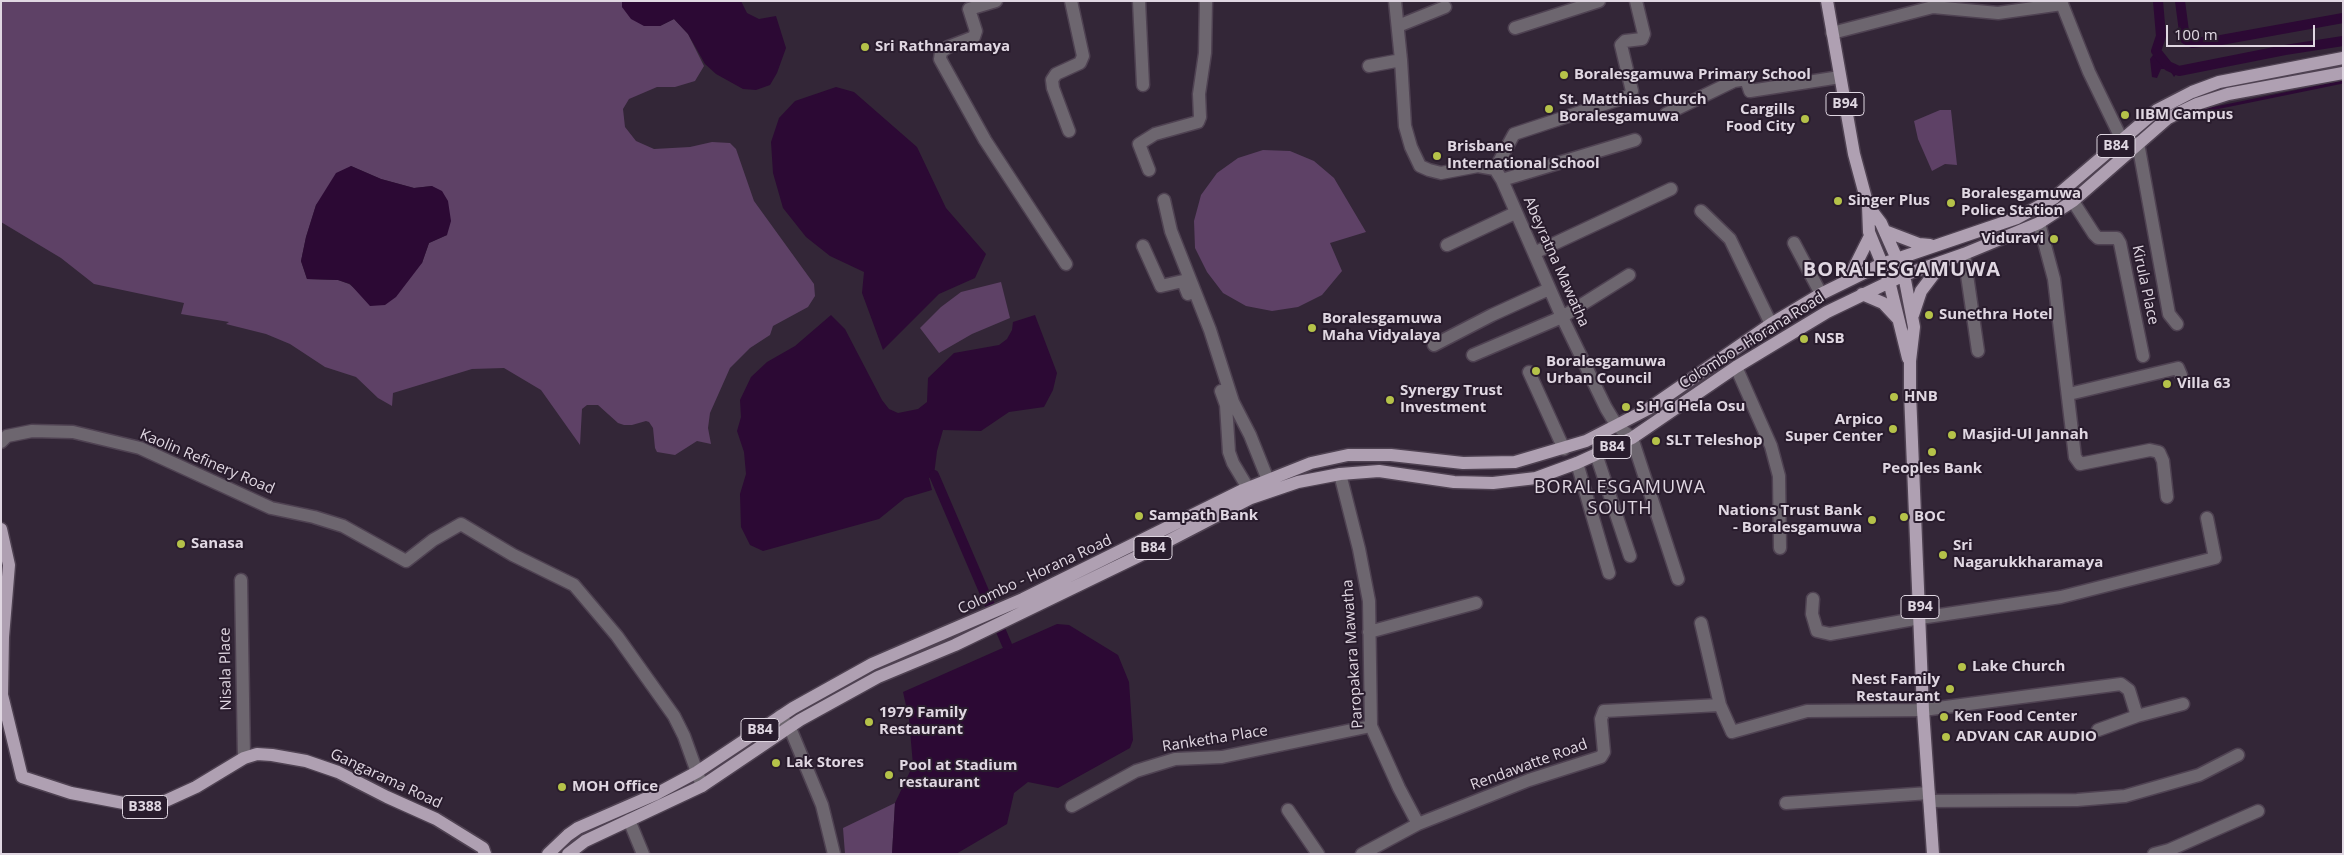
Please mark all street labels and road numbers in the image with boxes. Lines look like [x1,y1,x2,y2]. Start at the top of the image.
road number: B94 [1826,92,1864,116]
road number: B84 [2097,134,2135,158]
street label: Abeyratna Mawatha [1519,194,1593,330]
street label: Kirula Place [2128,243,2162,327]
street label: Colombo - Horana Road [1676,289,1828,393]
street label: Kaolin Refinery Road [137,425,277,499]
road number: B84 [1593,436,1631,458]
street label: Colombo - Horana Road [955,531,1115,619]
road number: B84 [1134,536,1172,560]
street label: Paropakara Mawatha [1339,579,1367,729]
road number: B94 [1901,596,1939,618]
street label: Nisala Place [216,627,236,711]
road number: B84 [741,718,779,742]
street label: Ranketha Place [1161,722,1269,756]
street label: Rendawatte Road [1468,735,1590,795]
street label: Gangarama Road [327,745,445,813]
road number: B388 [122,796,168,819]

